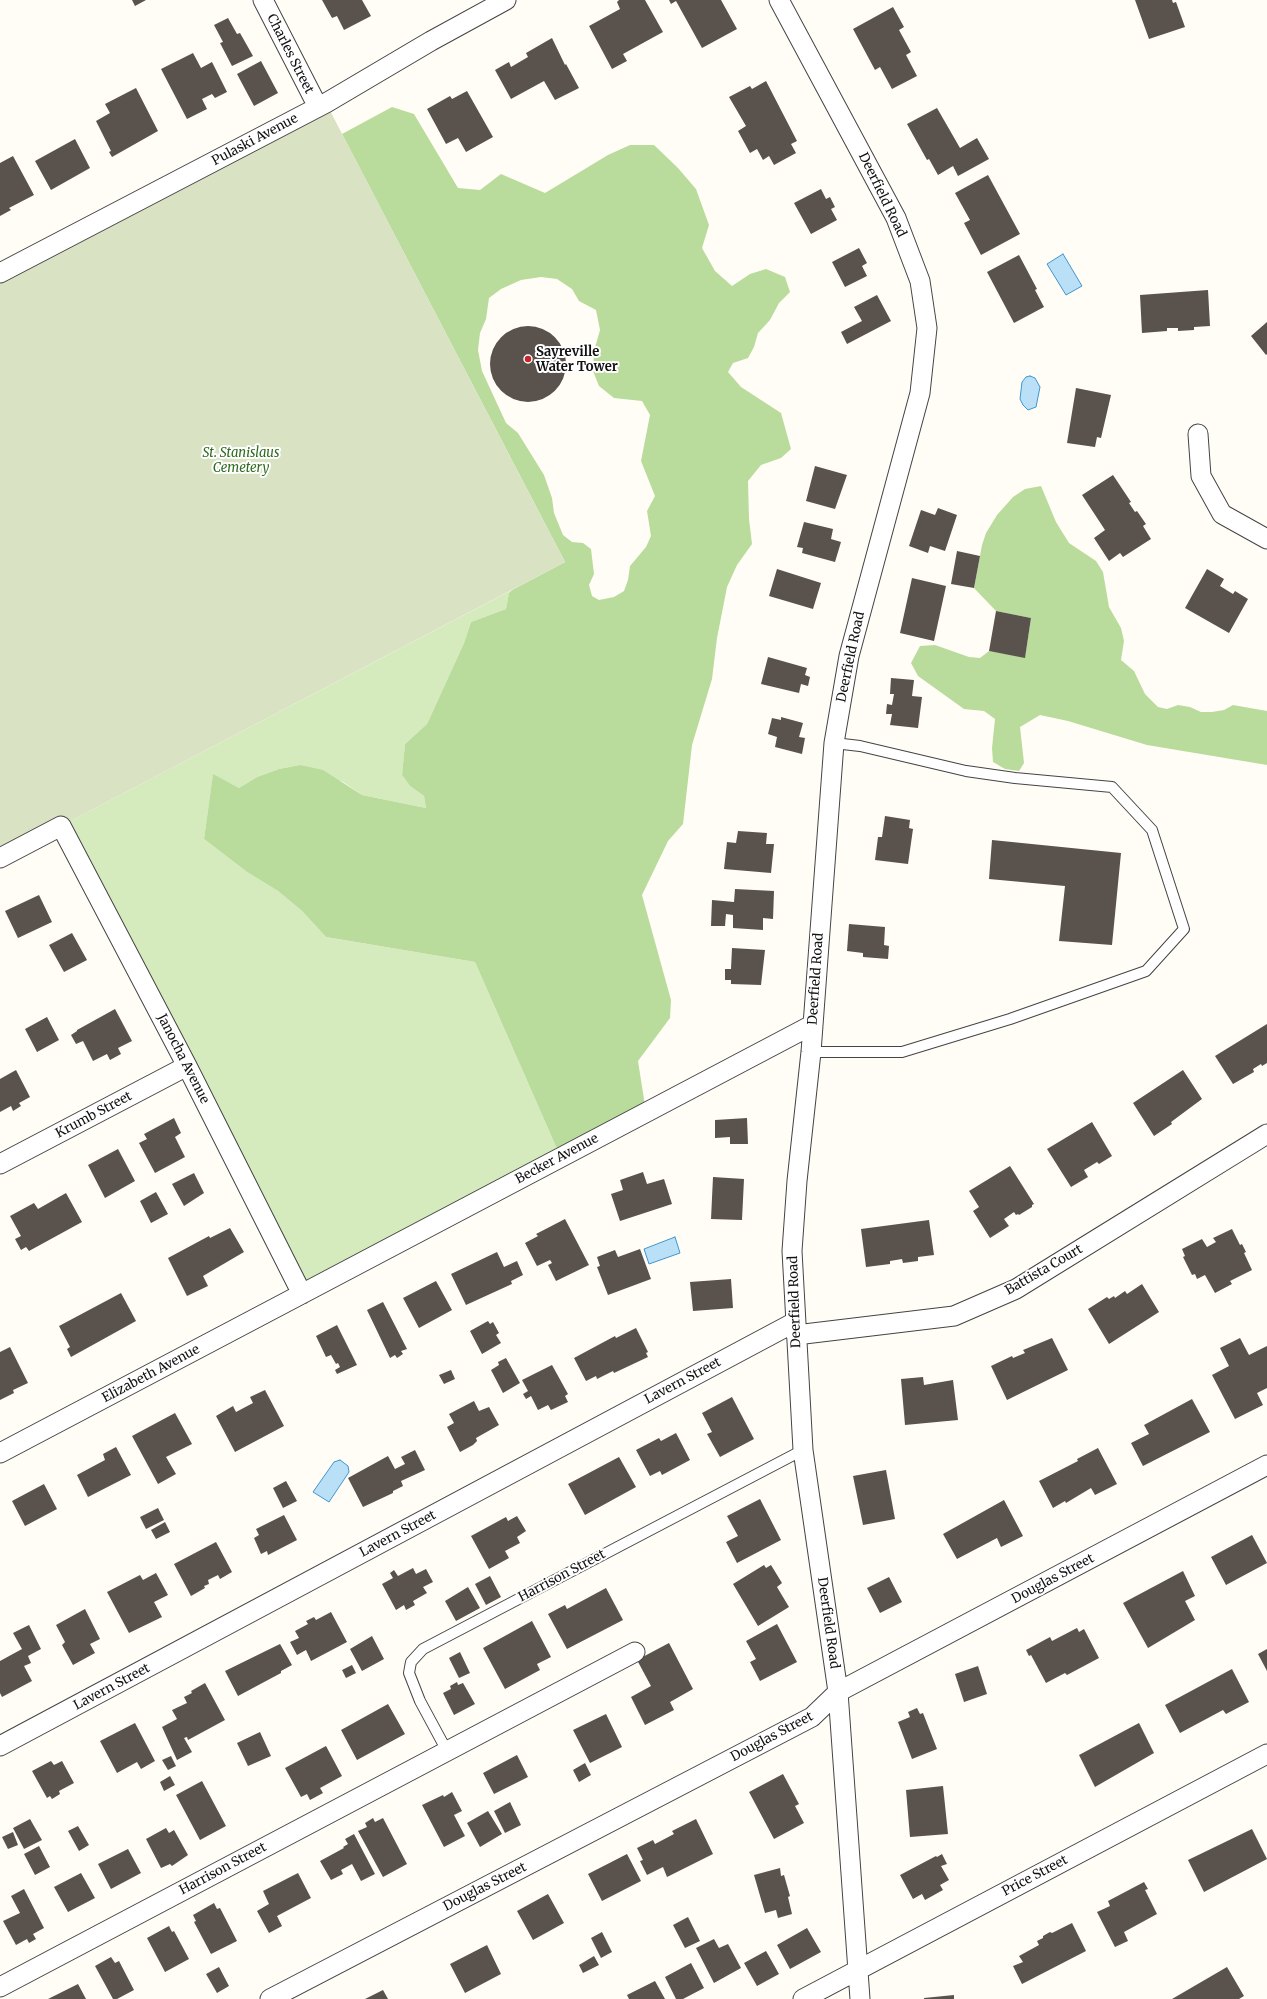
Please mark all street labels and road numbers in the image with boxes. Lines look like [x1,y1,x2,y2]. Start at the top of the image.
street label: Charles Street [263,12,317,96]
street label: Pulaski Avenue [209,111,301,169]
street label: Deerfield Road [855,150,909,240]
street label: Deerfield Road [834,610,868,704]
street label: Deerfield Road [805,932,827,1026]
street label: Janocha Avenue [154,1012,212,1106]
street label: Krumb Street [53,1088,135,1142]
street label: Becker Avenue [513,1131,601,1187]
street label: Battista Court [1002,1242,1086,1298]
street label: Deerfield Road [786,1256,804,1348]
street label: Elizabeth Avenue [100,1342,202,1406]
street label: Lavern Street [642,1354,724,1408]
street label: Lavern Street [357,1507,439,1561]
street label: Harrison Street [516,1547,608,1605]
street label: Douglas Street [1009,1551,1097,1607]
street label: Deerfield Road [814,1576,842,1670]
street label: Lavern Street [71,1660,153,1714]
street label: Douglas Street [728,1709,816,1765]
street label: Harrison Street [177,1840,269,1898]
street label: Price Street [1000,1852,1070,1900]
street label: Douglas Street [441,1859,529,1915]

